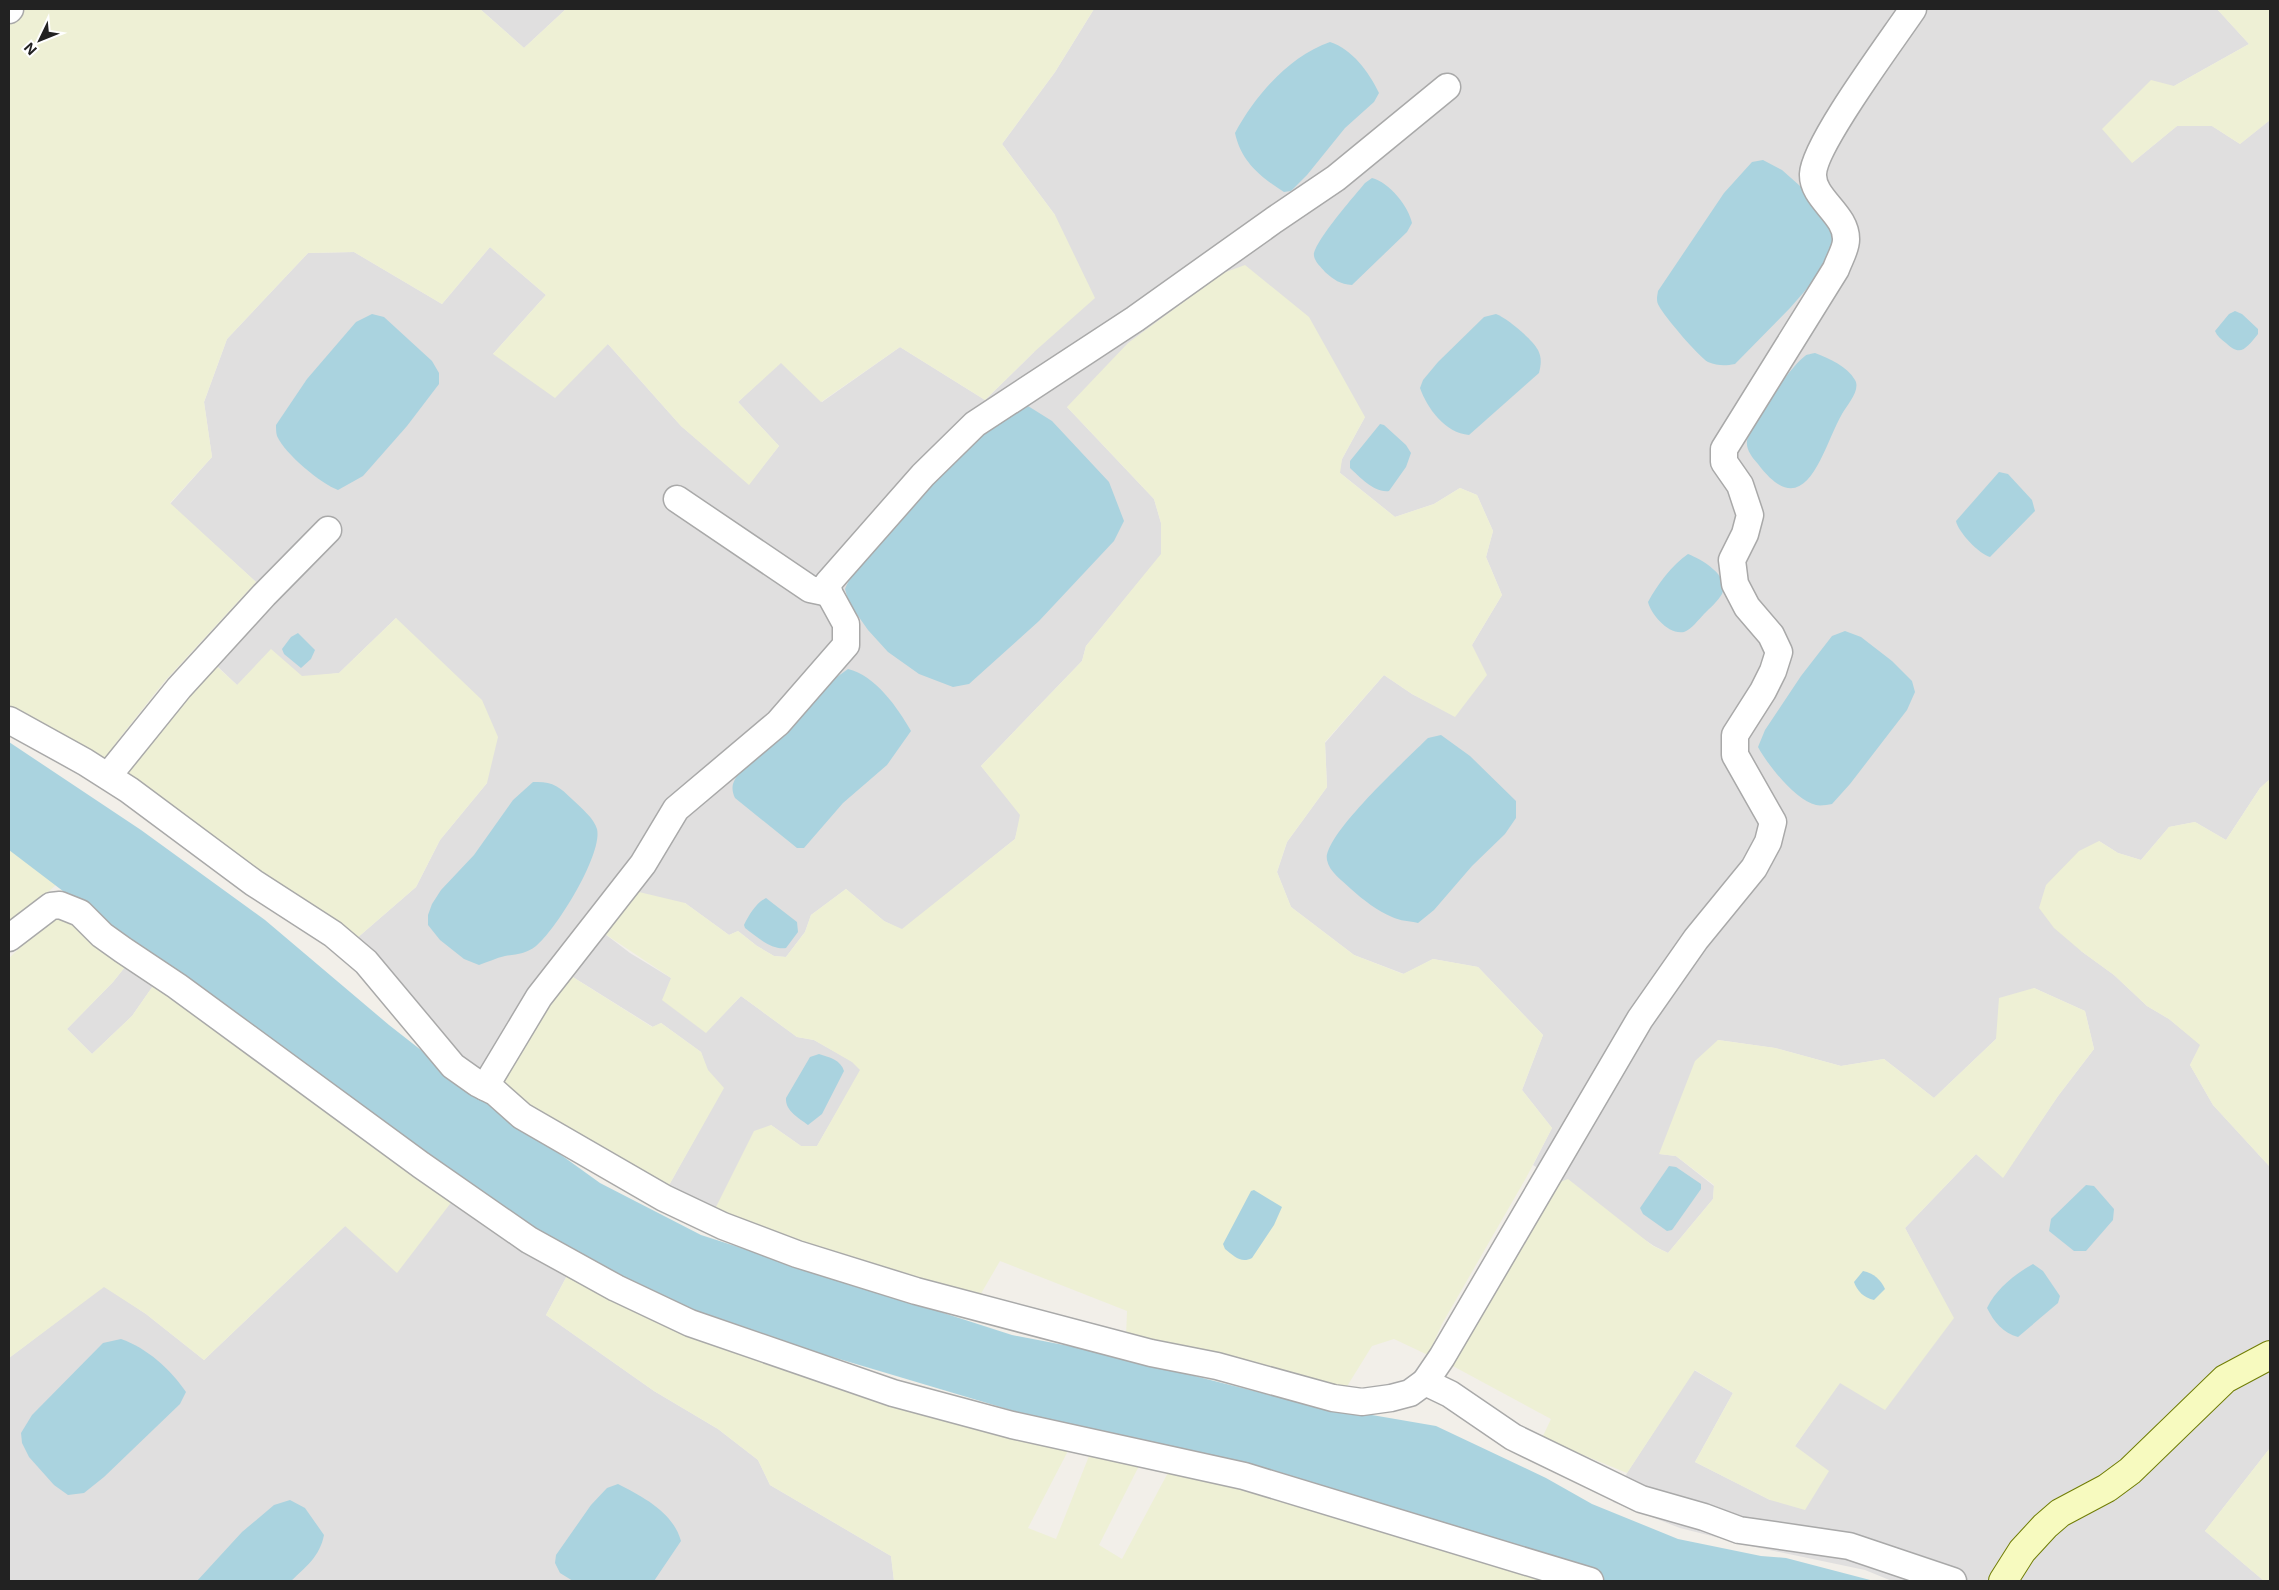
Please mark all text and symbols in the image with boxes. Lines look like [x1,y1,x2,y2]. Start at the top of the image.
north arrow [15,15,65,65]
text: N [20,40,40,59]

